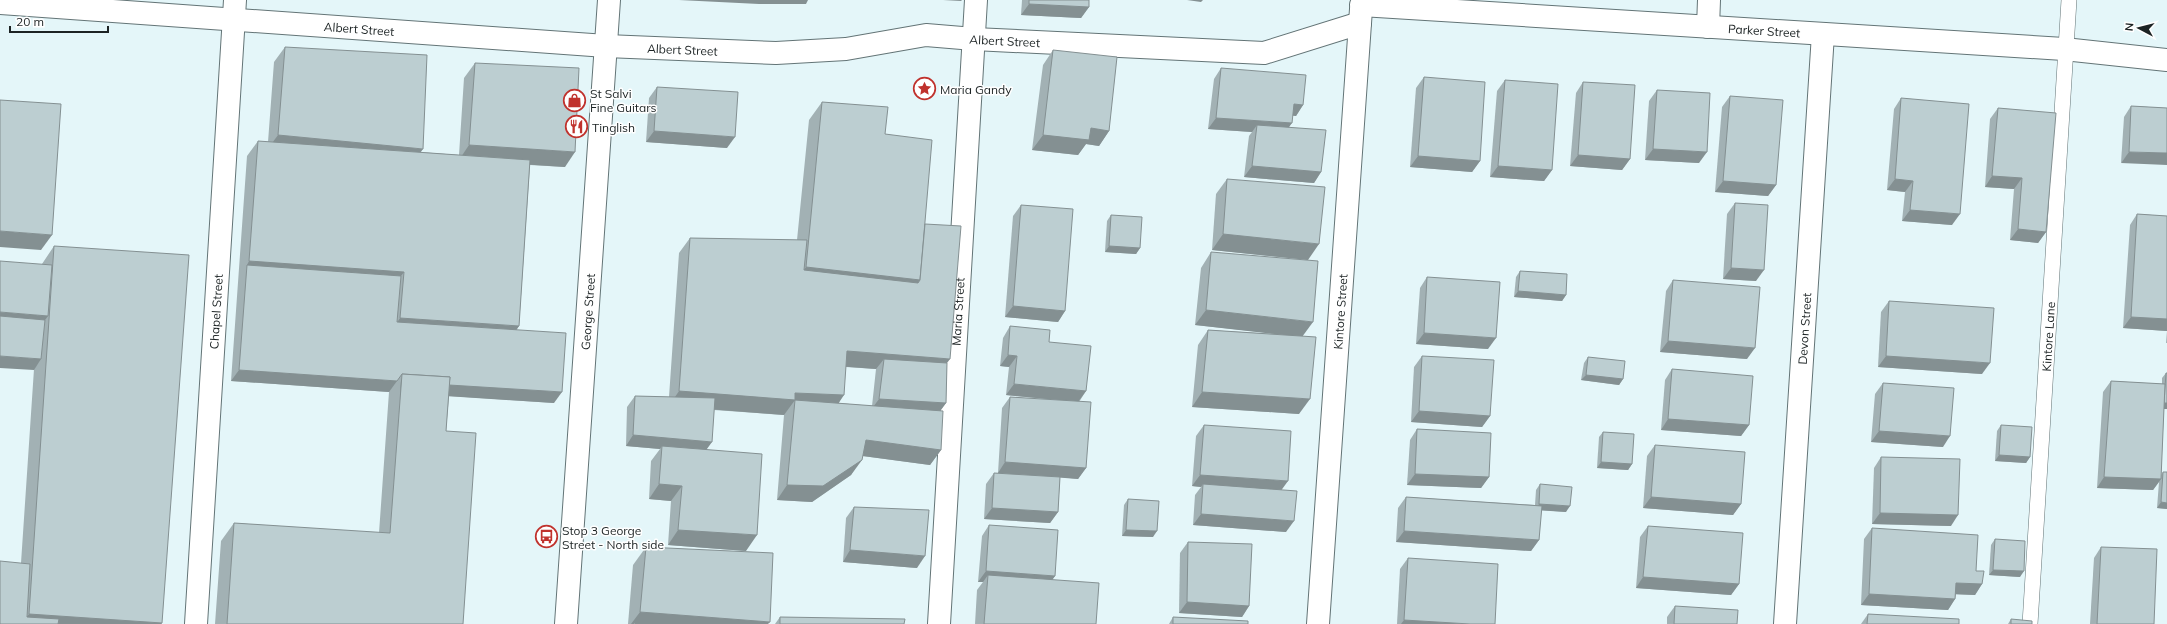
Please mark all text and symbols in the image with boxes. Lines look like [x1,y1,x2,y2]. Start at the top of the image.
scale bar [10,8,108,34]
north arrow [2119,8,2159,48]
text: 20 m [16,14,44,29]
street label: Albert Street [323,18,395,38]
street label: Parker Street [1728,20,1801,40]
text: N [2122,22,2137,32]
street label: Albert Street [969,31,1040,50]
street label: Albert Street [647,40,718,58]
place icon: Maria Gandy [911,76,937,102]
place label: Maria Gandy [940,82,1012,97]
place label: St Salvi Fine Guitars [590,86,657,115]
shop icon: St Salvi Fine Guitars [562,87,588,113]
restaurant icon: Tinglish [564,114,590,140]
place label: Tinglish [592,120,635,135]
street label: George Street [577,273,598,350]
street label: Kintore Street [1330,273,1350,350]
street label: Chapel Street [206,274,225,350]
street label: Maria Street [948,277,967,346]
street label: Devon Street [1794,292,1814,365]
street label: Kintore Lane [2038,301,2058,372]
place label: Stop 3 George Street - North side [562,523,664,552]
bus stop icon: Stop 3 George Street - North side [533,524,559,550]

